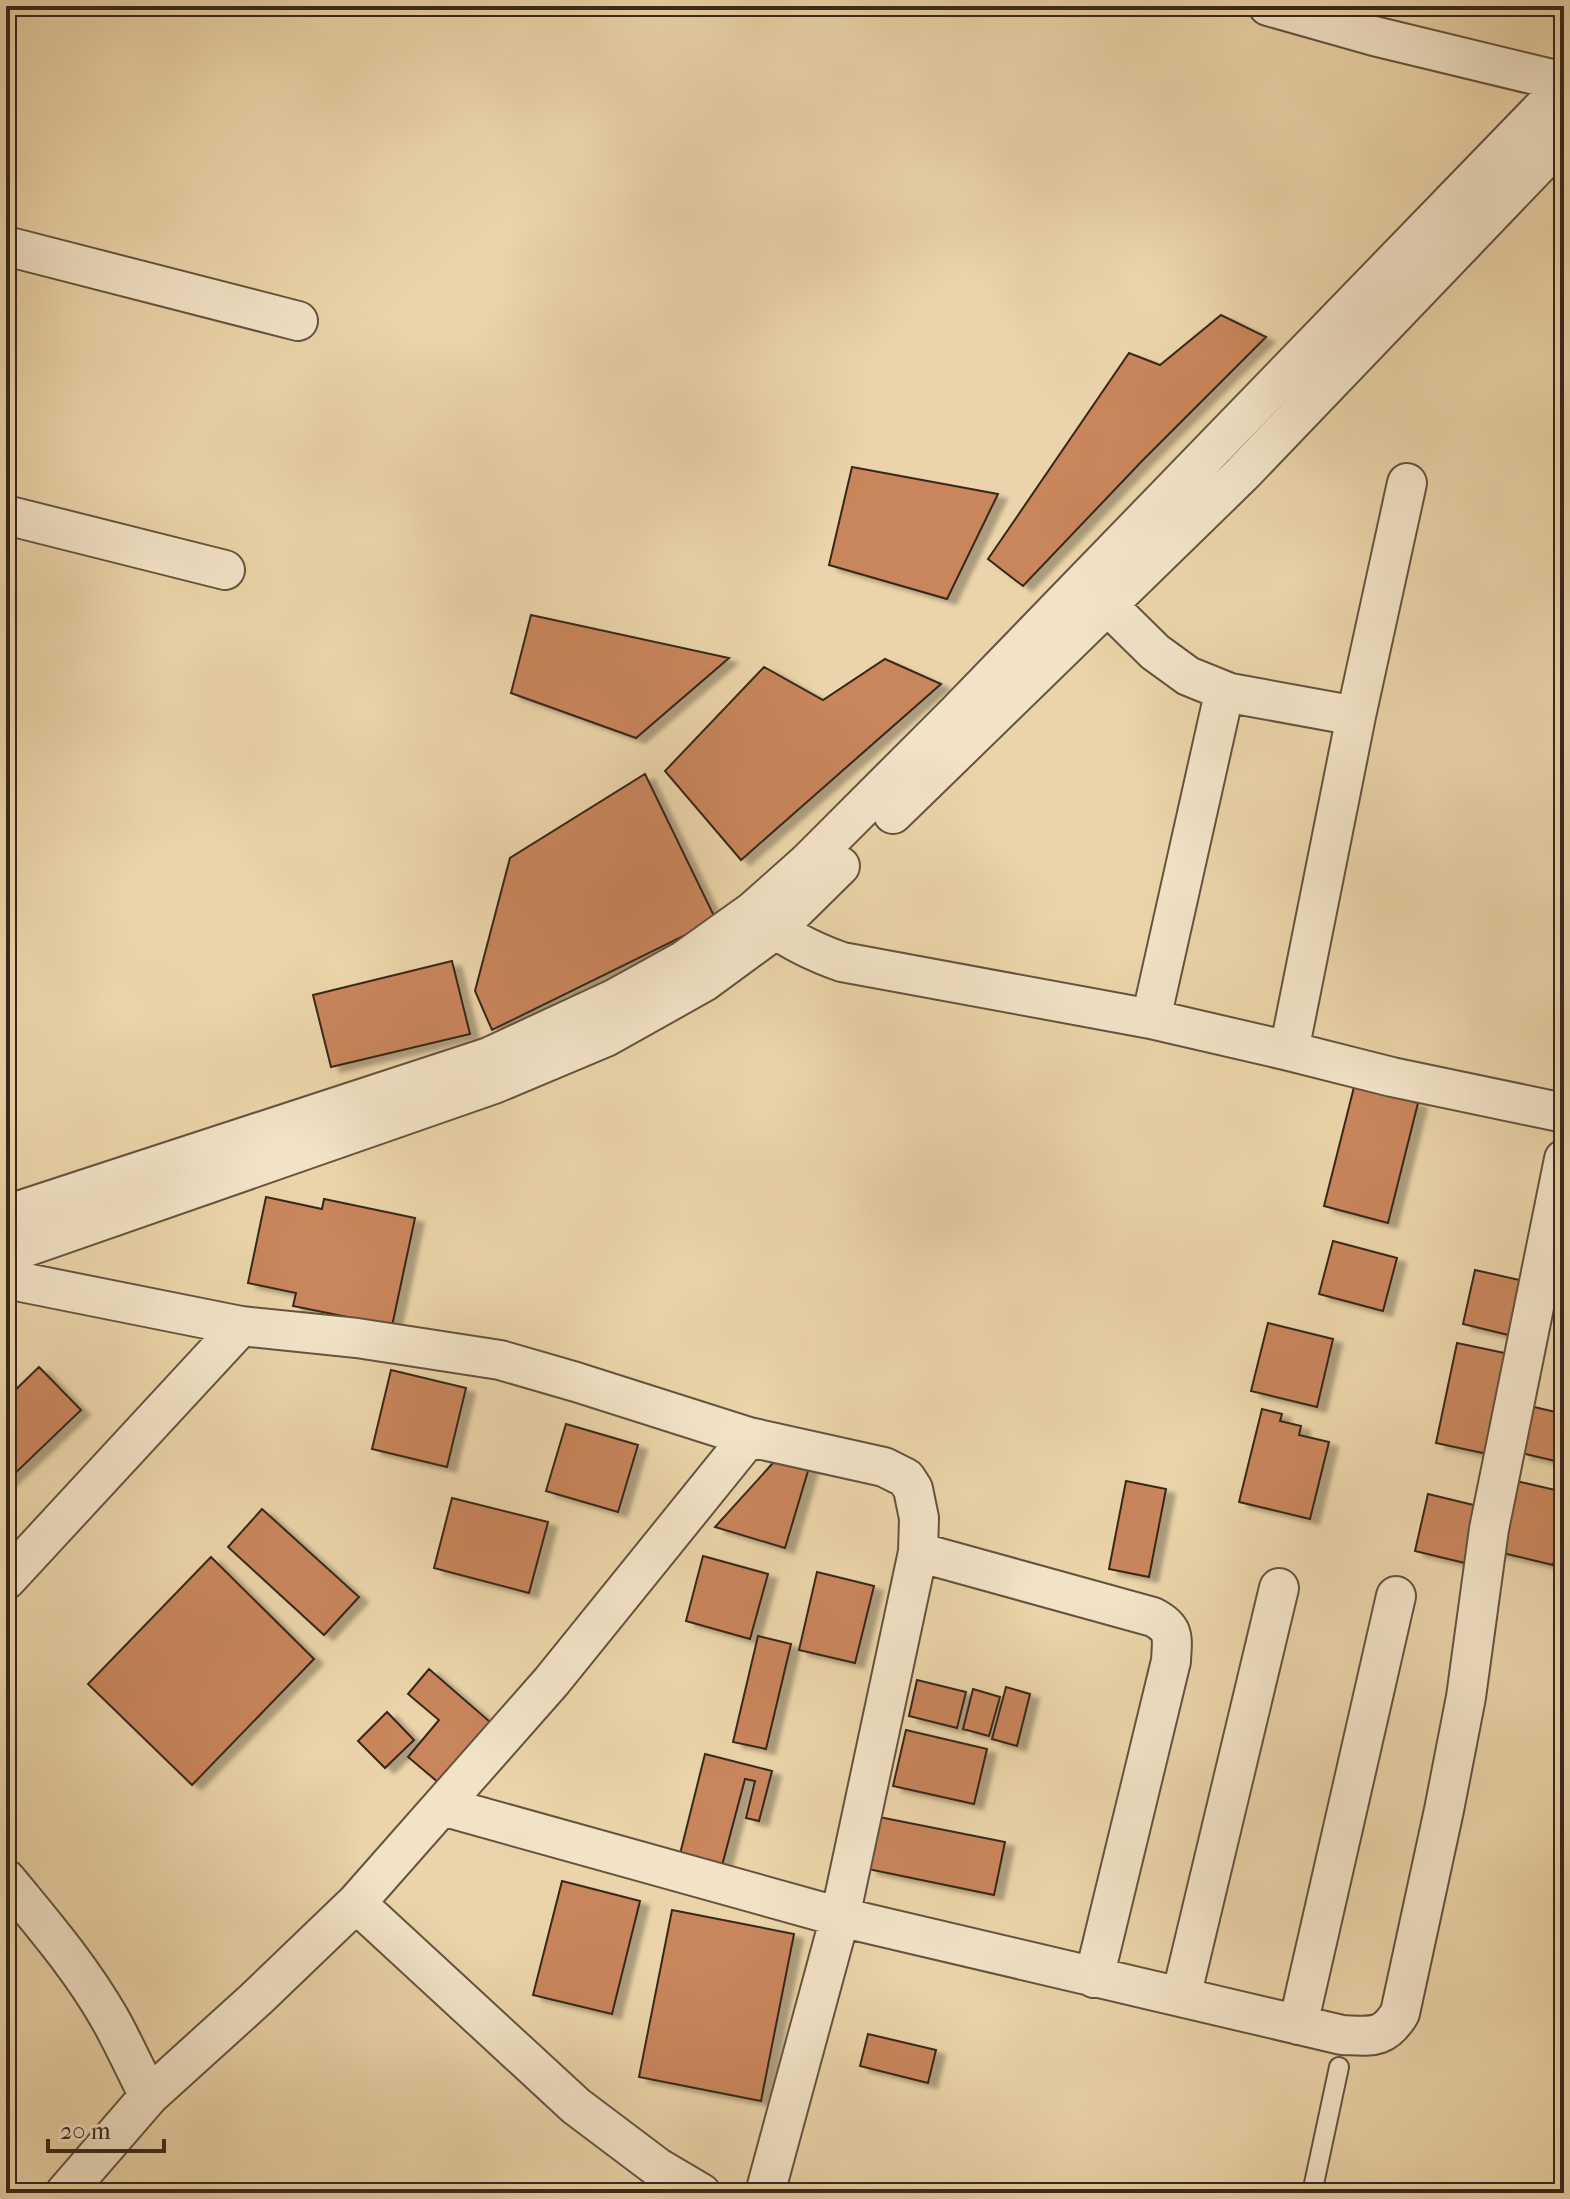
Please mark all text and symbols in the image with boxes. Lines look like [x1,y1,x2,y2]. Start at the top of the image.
scale bar [48,2103,164,2153]
text: 20 m [60,2117,111,2145]

